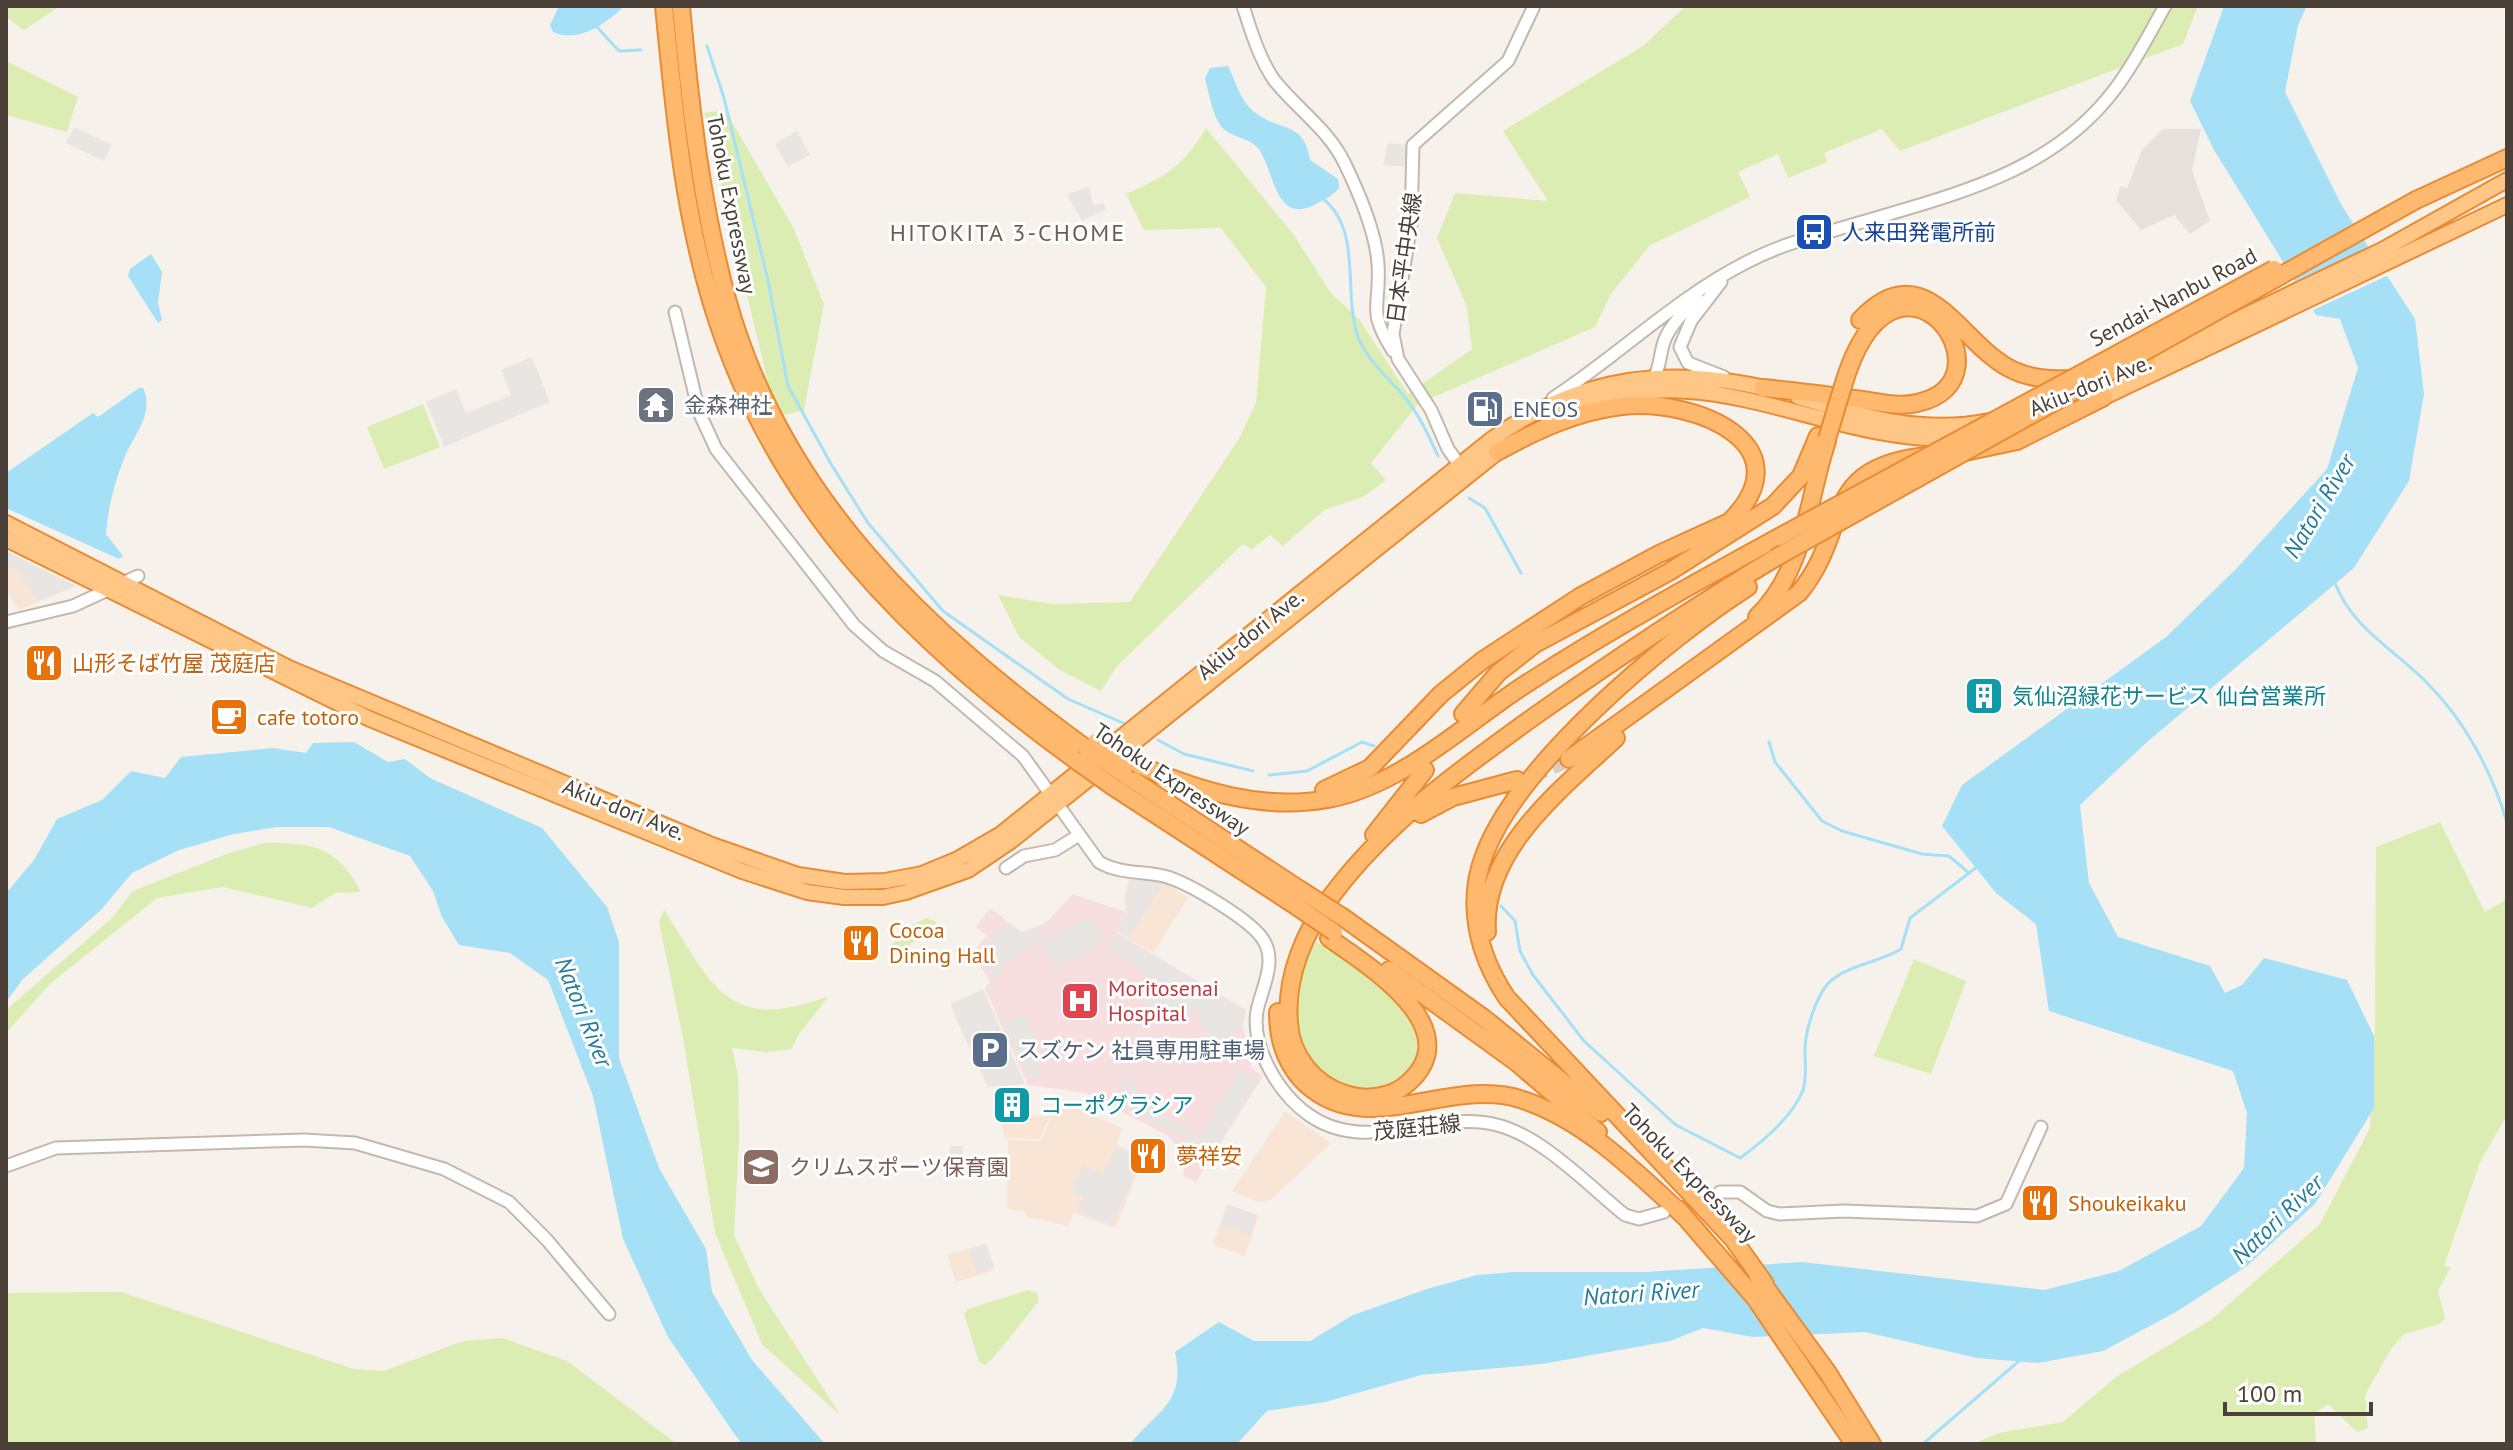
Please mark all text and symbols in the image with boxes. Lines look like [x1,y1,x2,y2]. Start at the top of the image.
street label: Tohoku Expressway [701,112,763,297]
street label: 日本平中央線 [1381,191,1427,325]
bus stop icon: 人来田発電所前 [1793,211,1835,253]
district label: HITOKITA 3-CHOME [890,217,1126,248]
place label: 人来田発電所前 [1842,218,1996,246]
street label: Sendai-Nanbu Road [2085,241,2261,353]
street label: Akiu-dori Ave. [2025,348,2155,422]
temple icon: 金森神社 [635,384,677,426]
fuel station icon: ENEOS [1464,388,1506,430]
place label: 金森神社 [684,391,772,419]
place label: ENEOS [1513,395,1578,423]
water label: Natori River [2276,447,2363,564]
street label: Akiu-dori Ave. [1191,582,1309,686]
restaurant icon: 山形そば竹屋 茂庭店 [23,642,65,684]
place label: 山形そば竹屋 茂庭店 [72,649,276,677]
building icon: 気仙沼緑花サービス 仙台営業所 [1963,675,2005,717]
place label: 気仙沼緑花サービス 仙台営業所 [2012,682,2326,710]
cafe icon: cafe totoro [208,696,250,738]
place label: cafe totoro [257,703,359,731]
street label: Tohoku Expressway [1088,716,1256,842]
street label: Akiu-dori Ave. [559,772,689,846]
place label: Cocoa Dining Hall [889,916,996,969]
restaurant icon: Cocoa Dining Hall [840,922,882,964]
water label: Natori River [548,953,621,1073]
place label: Moritosenai Hospital [1108,974,1219,1027]
hospital icon: Moritosenai Hospital [1059,980,1101,1022]
parking icon: スズケン 社員専用駐車場 [969,1029,1011,1071]
place label: スズケン 社員専用駐車場 [1018,1036,1265,1064]
building icon: コーポグラシア [991,1084,1033,1126]
place label: コーポグラシア [1040,1091,1194,1119]
street label: Tohoku Expressway [1616,1098,1764,1249]
street label: 茂庭荘線 [1372,1108,1462,1146]
restaurant icon: 夢祥安 [1127,1135,1169,1177]
place label: 夢祥安 [1176,1142,1242,1170]
school or university icon: クリムスポーツ保育園 [740,1146,782,1188]
place label: クリムスポーツ保育園 [789,1153,1009,1181]
water label: Natori River [2225,1166,2331,1270]
restaurant icon: Shoukeikaku [2019,1182,2061,1224]
place label: Shoukeikaku [2068,1189,2187,1217]
water label: Natori River [1582,1273,1702,1312]
scale bar [2225,1366,2371,1416]
text: 100 m [2237,1378,2302,1409]

